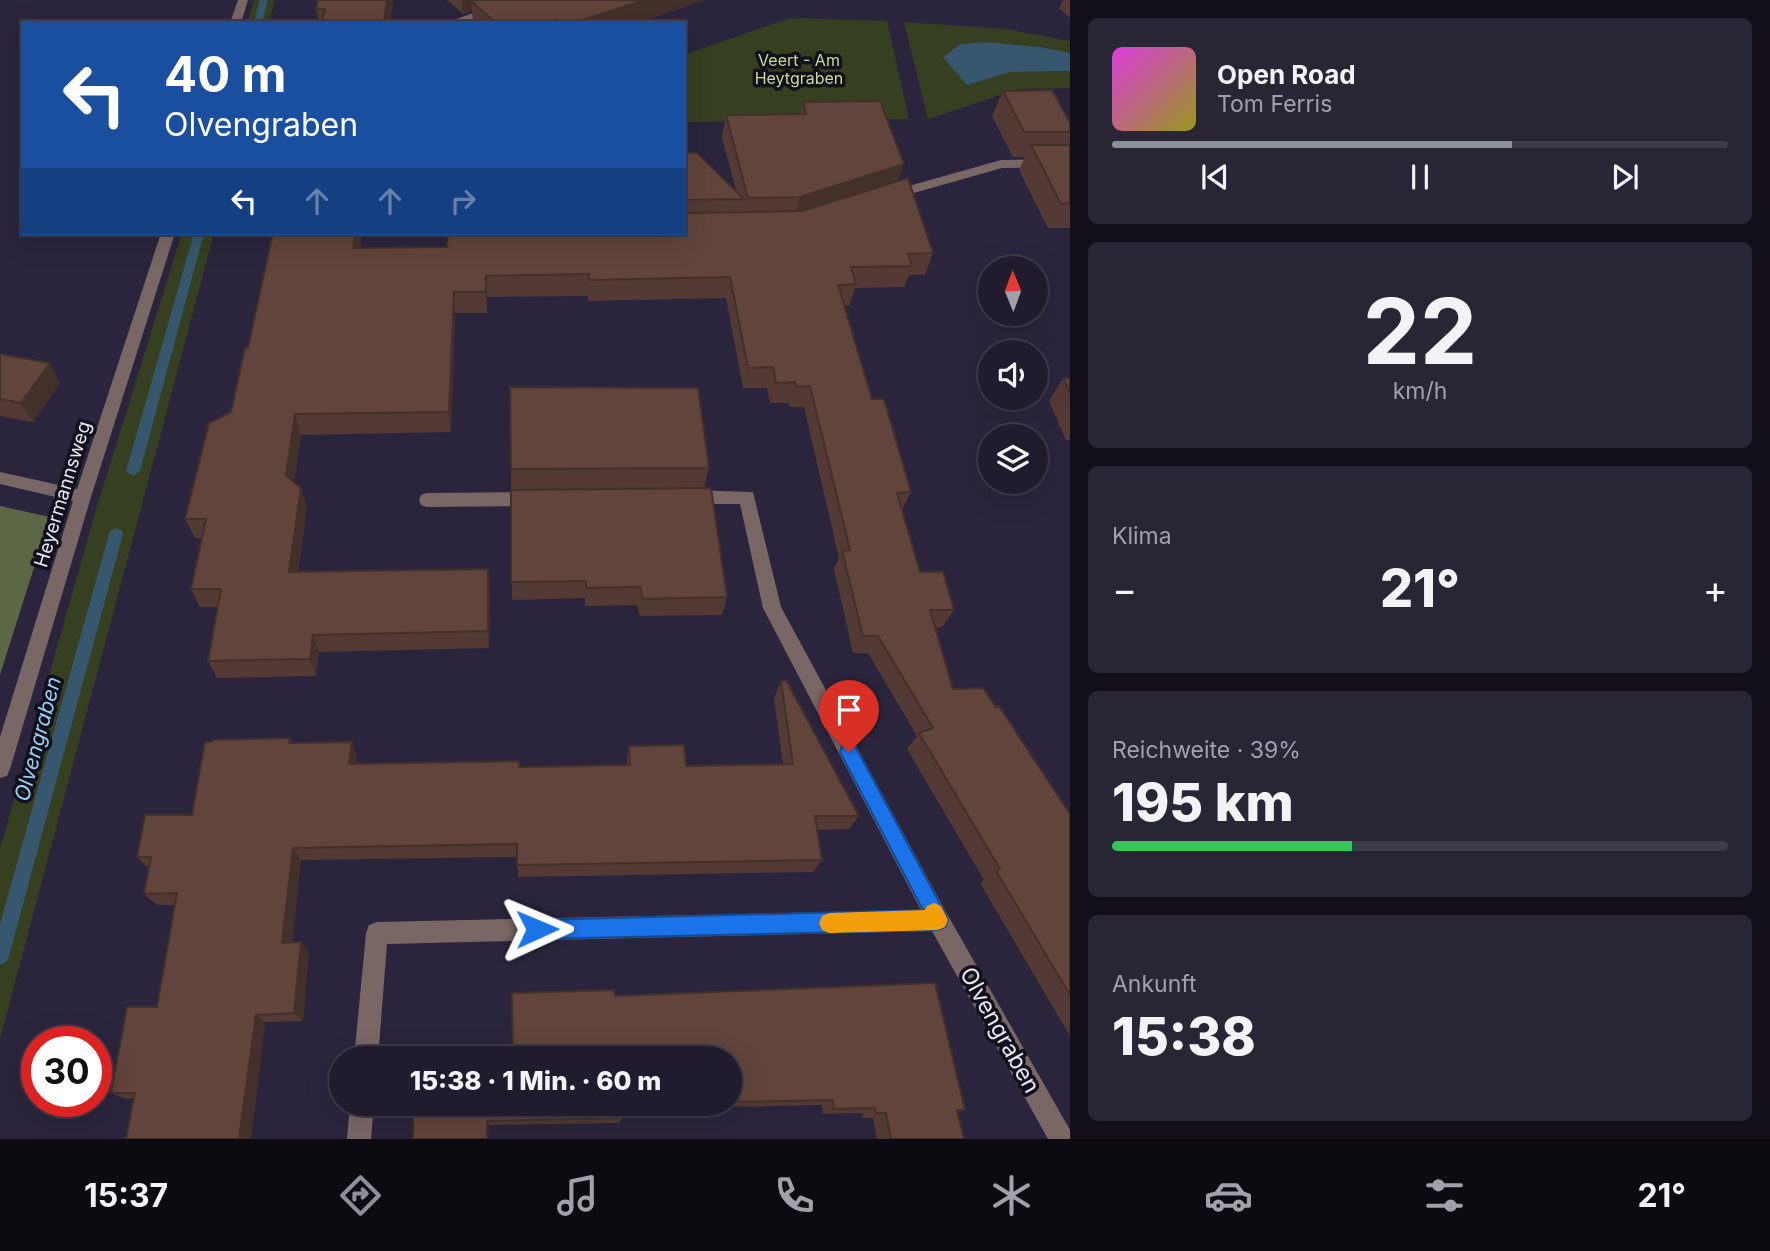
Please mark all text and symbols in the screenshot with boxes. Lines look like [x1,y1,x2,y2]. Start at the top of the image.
text: 40 m [164,45,287,104]
icon: left [49,49,140,140]
park label: Veert - Am Heytgraben [755,50,843,88]
text: Open Road [1217,59,1356,90]
text: Tom Ferris [1217,90,1332,118]
text: Olvengraben [164,105,358,144]
icon: previous [1196,158,1234,196]
icon: pause [1401,158,1439,196]
icon: next [1606,158,1644,196]
icon: left [225,182,263,220]
icon: ahead [298,182,336,220]
icon: ahead [371,182,409,220]
icon: right [444,182,482,220]
north arrow [978,256,1048,326]
map controls [978,256,1048,494]
text: 22 [1363,276,1477,386]
button: sound [978,340,1048,410]
text: km/h [1393,377,1447,405]
street label: Heyermannsweg [29,418,96,570]
button: layers [978,424,1048,494]
text: Klima [1112,522,1172,550]
text: 21° [1380,557,1460,620]
text: − [1112,566,1137,612]
text: + [1703,566,1728,612]
water label: Olvengraben [9,674,66,804]
pin [819,680,879,752]
icon: arrive [830,691,868,729]
text: Reichweite · 39% [1112,736,1301,764]
text: 195 km [1112,771,1294,834]
position arrow [500,892,574,966]
street label: Olvengraben [954,962,1046,1098]
text: Ankunft [1112,970,1197,998]
text: 15:38 [1112,1005,1256,1068]
speed limit sign: 30 [21,1026,112,1117]
text: 15:38 · 1 Min. · 60 m [410,1065,661,1096]
icon: directions [336,1171,385,1220]
icon: music [553,1171,602,1220]
icon: phone [770,1171,819,1220]
icon: climate [987,1171,1036,1220]
icon: car [1204,1171,1253,1220]
icon: filters [1420,1171,1469,1220]
text: 15:37 [84,1176,168,1215]
text: 21° [1637,1176,1686,1215]

